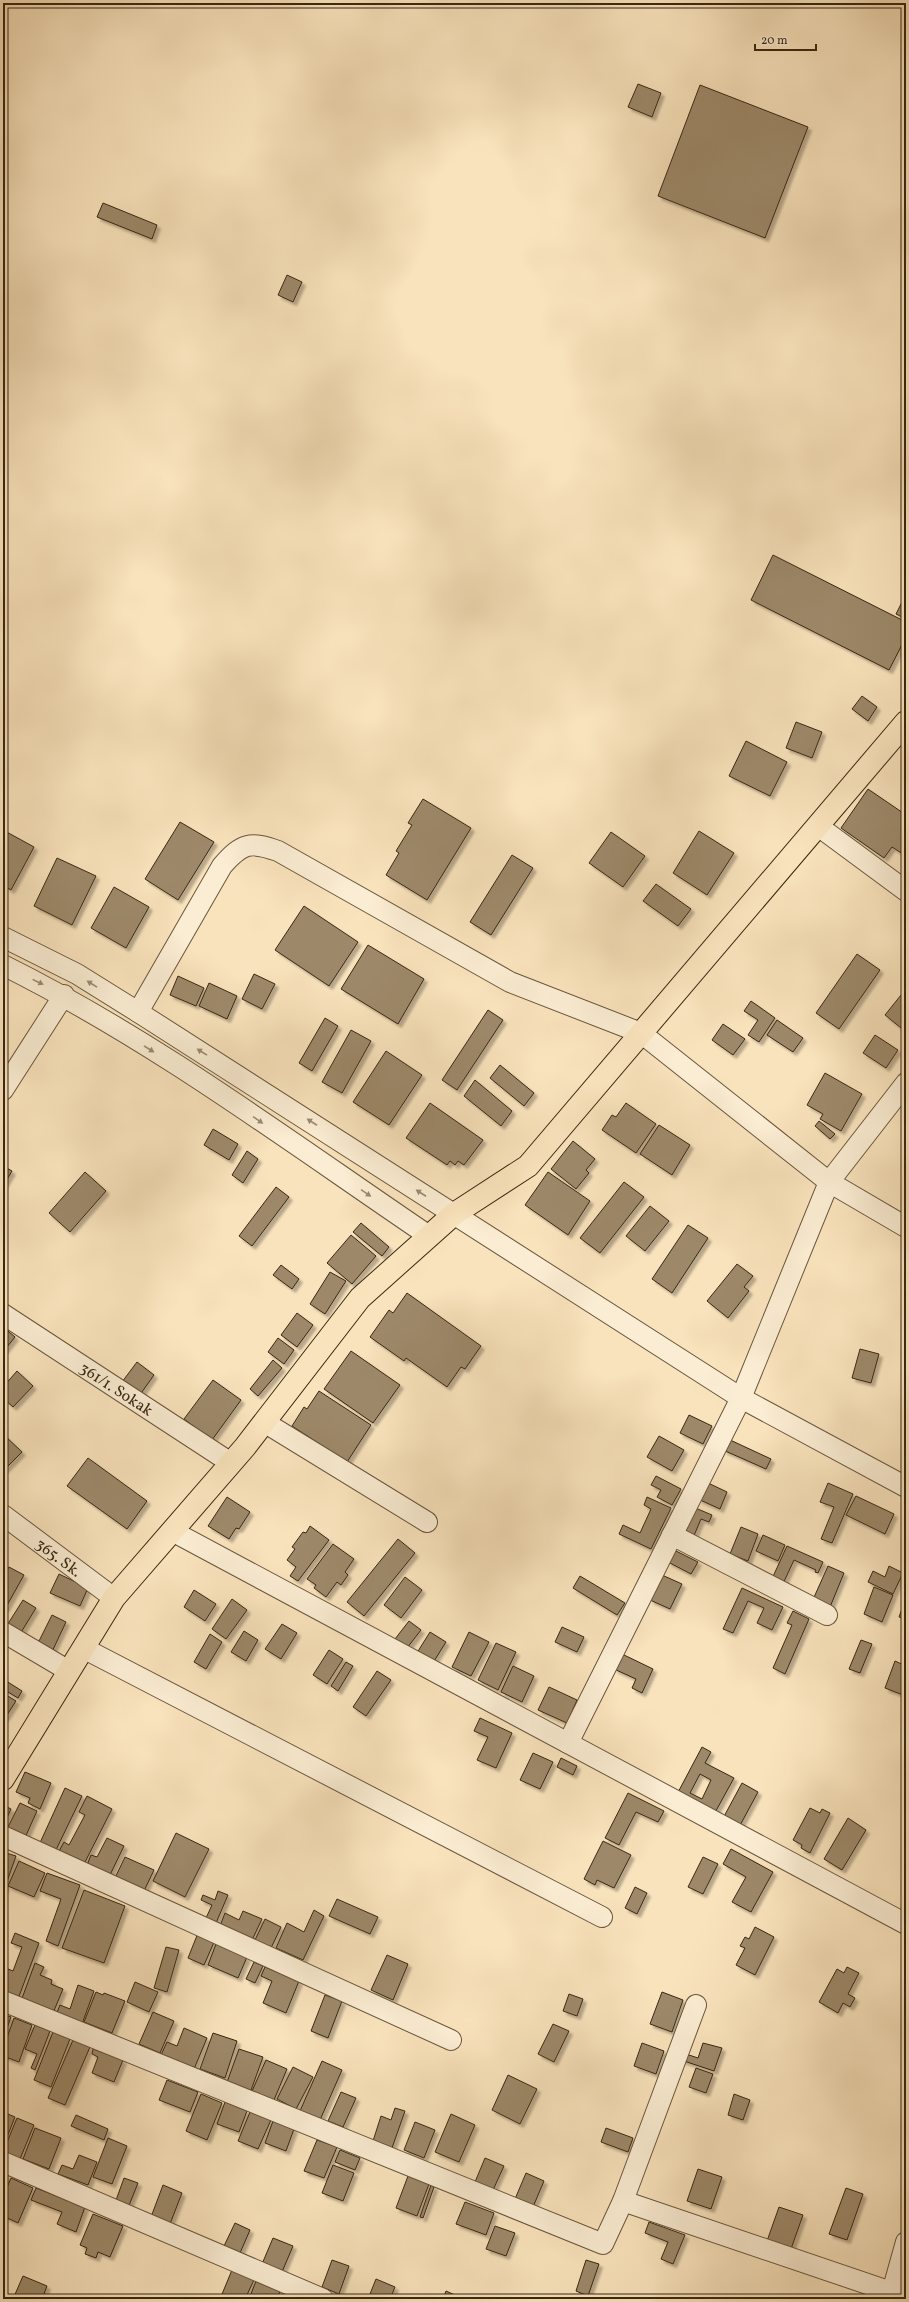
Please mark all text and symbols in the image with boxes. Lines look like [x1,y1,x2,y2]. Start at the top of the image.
scale bar [755,26,816,52]
text: 20 m [761,33,788,49]
one-way arrow [32,979,44,985]
one-way arrow [86,980,98,987]
one-way arrow [144,1045,155,1052]
one-way arrow [196,1049,208,1056]
one-way arrow [253,1116,263,1124]
one-way arrow [307,1118,317,1126]
one-way arrow [360,1189,371,1197]
one-way arrow [416,1189,427,1196]
street label: 361/1. Sokak [75,1358,157,1422]
street label: 365. Sk. [30,1534,85,1583]

